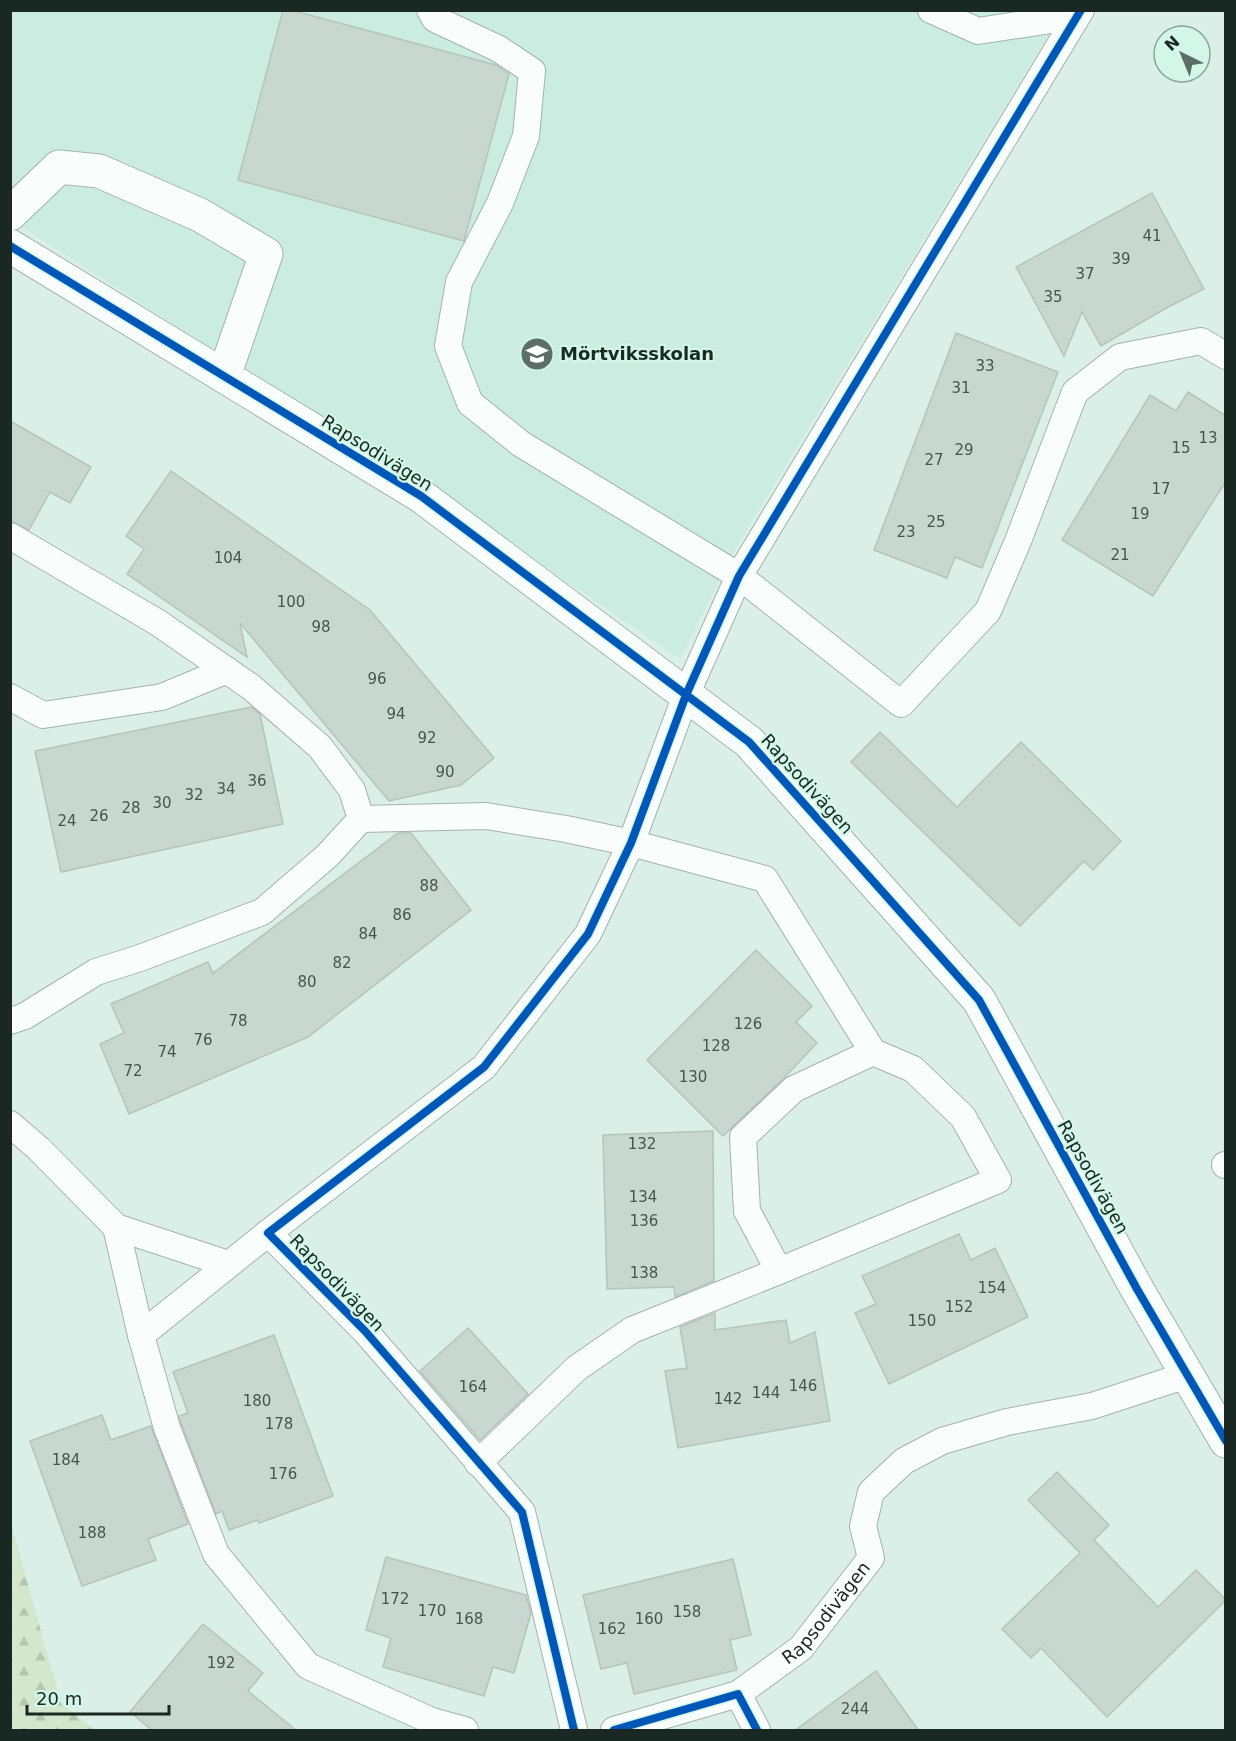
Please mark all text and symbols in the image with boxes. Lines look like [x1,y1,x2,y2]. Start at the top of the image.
north arrow [1152,24,1212,84]
text: N [1161,32,1183,55]
house number: 41 [1142,227,1162,245]
house number: 39 [1111,250,1131,268]
house number: 37 [1075,265,1095,283]
house number: 35 [1043,288,1063,306]
school or university icon: Mörtviksskolan [519,336,555,372]
place label: Mörtviksskolan [560,343,714,364]
house number: 33 [975,357,995,375]
house number: 31 [951,379,971,397]
street label: Rapsodivägen [318,410,437,495]
house number: 13 [1198,429,1218,447]
house number: 15 [1171,439,1191,457]
house number: 29 [954,441,974,459]
house number: 27 [924,451,944,469]
house number: 17 [1151,480,1171,498]
house number: 19 [1130,505,1150,523]
house number: 25 [926,513,946,531]
house number: 23 [896,523,916,541]
house number: 21 [1110,546,1130,564]
house number: 104 [214,549,242,567]
house number: 100 [277,593,305,611]
house number: 98 [311,618,331,636]
house number: 96 [367,670,387,688]
house number: 94 [386,705,406,723]
house number: 92 [417,729,437,747]
street label: Rapsodivägen [757,729,858,838]
house number: 90 [435,763,455,781]
house number: 36 [247,772,267,790]
house number: 34 [216,780,236,798]
house number: 32 [184,786,204,804]
house number: 30 [152,794,172,812]
house number: 28 [121,799,141,817]
house number: 26 [89,807,109,825]
house number: 24 [57,812,77,830]
house number: 88 [419,877,439,895]
house number: 86 [392,906,412,924]
house number: 84 [358,925,378,943]
house number: 82 [332,954,352,972]
house number: 80 [297,973,317,991]
house number: 78 [228,1012,248,1030]
house number: 126 [734,1015,762,1033]
house number: 76 [193,1031,213,1049]
house number: 128 [702,1037,730,1055]
house number: 74 [157,1043,177,1061]
house number: 72 [123,1062,143,1080]
house number: 130 [679,1068,707,1086]
street label: Rapsodivägen [1053,1116,1133,1237]
house number: 132 [628,1135,656,1153]
house number: 134 [629,1188,657,1206]
house number: 136 [630,1212,658,1230]
street label: Rapsodivägen [286,1230,389,1336]
house number: 138 [630,1264,658,1282]
house number: 154 [978,1279,1006,1297]
house number: 152 [945,1298,973,1316]
house number: 150 [908,1312,936,1330]
house number: 146 [789,1377,817,1395]
house number: 164 [459,1378,487,1396]
house number: 144 [752,1384,780,1402]
house number: 142 [714,1390,742,1408]
house number: 180 [243,1392,271,1410]
house number: 178 [265,1415,293,1433]
house number: 184 [52,1451,80,1469]
house number: 176 [269,1465,297,1483]
house number: 188 [78,1524,106,1542]
street label: Rapsodivägen [778,1557,874,1668]
house number: 172 [381,1590,409,1608]
house number: 170 [418,1602,446,1620]
house number: 158 [673,1603,701,1621]
house number: 168 [455,1610,483,1628]
house number: 160 [635,1610,663,1628]
house number: 162 [598,1620,626,1638]
house number: 192 [207,1654,235,1672]
scale bar [27,1678,170,1716]
text: 20 m [36,1688,82,1709]
house number: 244 [841,1700,869,1718]

